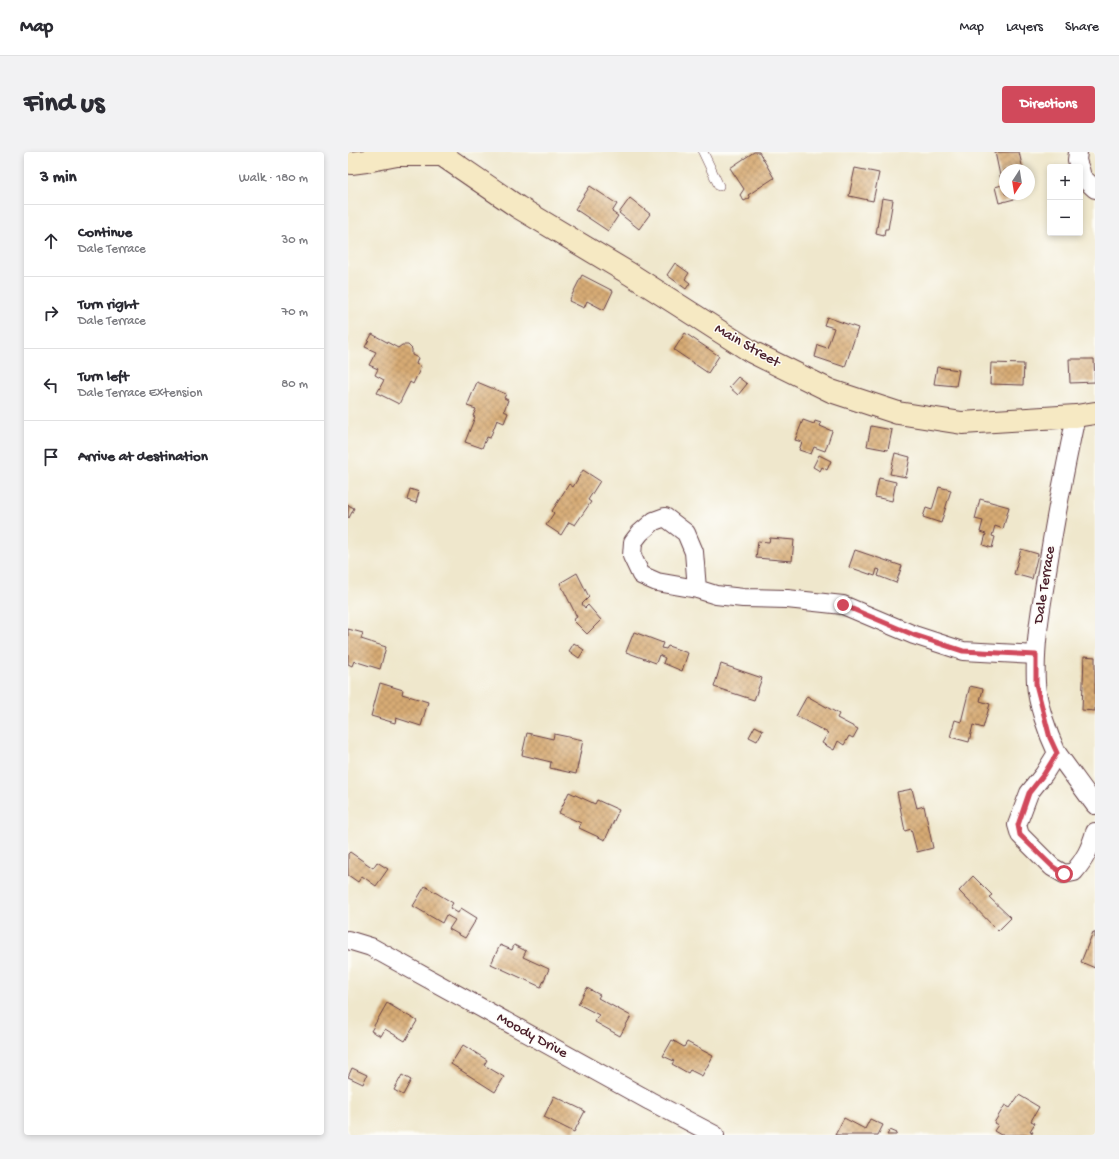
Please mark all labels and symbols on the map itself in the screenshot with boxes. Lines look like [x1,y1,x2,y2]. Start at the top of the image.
north arrow [999,164,1035,200]
street label: Main Street [711,320,785,373]
street label: Dale Terrace [1030,545,1060,626]
route end [834,596,852,614]
route start [1055,865,1073,883]
street label: Moody Drive [493,1009,571,1063]

